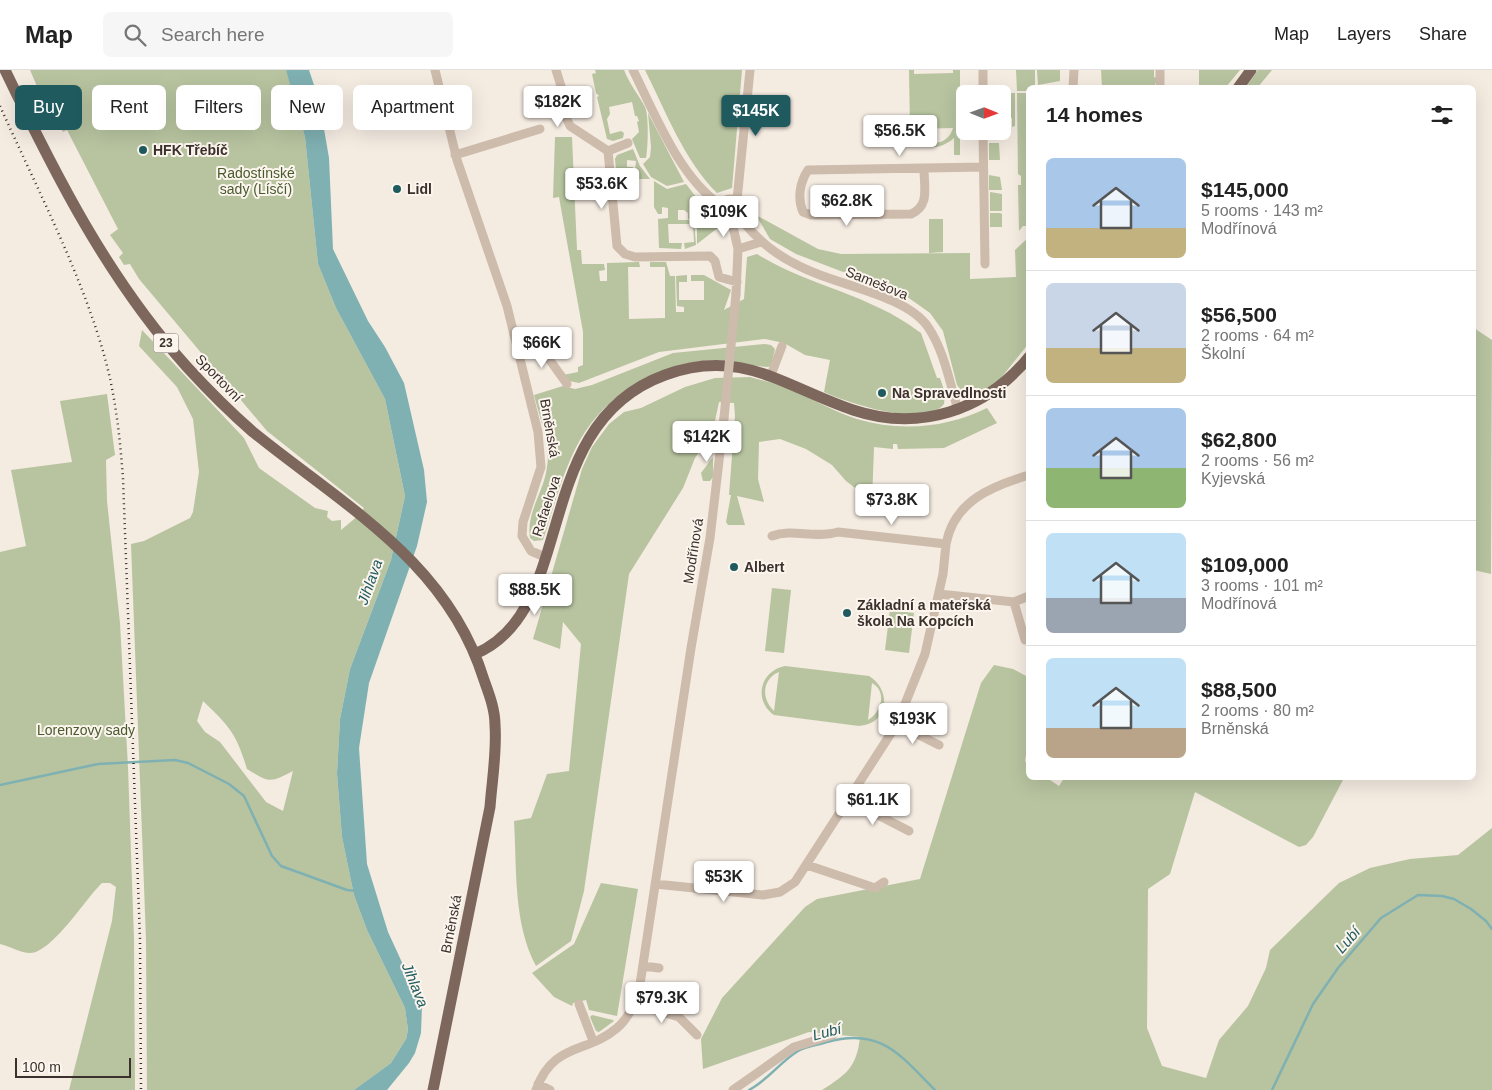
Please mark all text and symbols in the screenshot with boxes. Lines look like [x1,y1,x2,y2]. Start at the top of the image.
search box [103,12,453,57]
text: Map [25,21,73,48]
icon: search [121,21,149,49]
text: Search here [161,24,265,45]
text: Map [1274,24,1309,44]
text: Layers [1337,24,1391,44]
text: Share [1419,24,1467,44]
chip: Buy [15,85,82,130]
chip: Rent [92,85,166,130]
chip: Filters [176,85,261,130]
chip: New [271,85,343,130]
chip: Apartment [353,85,472,130]
pin: $182K [523,85,593,128]
north arrow [956,85,1011,140]
map controls [956,85,1011,140]
text: $182K [534,93,582,110]
pin: $145K [721,94,791,137]
icon: filters [1428,101,1456,129]
text: $145K [732,102,780,119]
text: 14 homes [1046,103,1143,126]
pin: $56.5K [859,114,941,157]
text: $56.5K [874,122,926,139]
place label: HFK Třebíč [153,142,228,158]
marker: HFK Třebíč [137,144,149,156]
park label: Radostínské sady (Lísčí) [217,165,295,197]
pin: $53.6K [561,168,643,210]
text: $53.6K [576,175,628,192]
icon: home [1086,178,1146,238]
text: $145,000 [1201,178,1289,201]
place label: Lidl [407,181,432,197]
marker: Lidl [391,183,403,195]
pin: $62.8K [806,184,888,227]
text: $62.8K [821,192,873,209]
pin: $109K [689,196,759,238]
text: 5 rooms · 143 m² [1201,202,1323,219]
text: $109K [700,203,748,220]
text: Modřínová [1201,220,1277,237]
street label: Samešova [843,263,911,303]
icon: home [1086,303,1146,363]
text: $56,500 [1201,303,1277,326]
pin: $66K [512,326,572,369]
text: 2 rooms · 64 m² [1201,327,1314,344]
road number: 23 [154,334,178,352]
text: $66K [523,334,561,351]
text: Školní [1201,345,1245,362]
street label: Sportovní [192,351,246,405]
place label: Na Spravedlnosti [892,385,1006,401]
marker: Na Spravedlnosti [876,387,888,399]
street label: Brněnská [537,397,563,459]
pin: $142K [672,420,742,463]
text: $142K [683,428,731,445]
icon: home [1086,428,1146,488]
text: $62,800 [1201,428,1277,451]
text: 2 rooms · 56 m² [1201,452,1314,469]
text: Kyjevská [1201,470,1265,487]
street label: Rafaelova [529,473,563,538]
pin: $73.8K [851,484,933,526]
text: $73.8K [866,491,918,508]
street label: Modřínová [680,517,706,585]
icon: home [1086,553,1146,613]
text: $109,000 [1201,553,1289,576]
water label: Jihlava [353,557,386,608]
place label: Albert [744,559,785,575]
marker: Albert [728,561,740,573]
pin: $88.5K [494,574,576,616]
text: 3 rooms · 101 m² [1201,577,1323,594]
text: $88.5K [509,581,561,598]
text: Modřínová [1201,595,1277,612]
place label: Základní a mateřská škola Na Kopcích [857,597,991,629]
marker: Základní a mateřská škola Na Kopcích [841,607,853,619]
icon: home [1086,678,1146,738]
text: $88,500 [1201,678,1277,701]
pin: $193K [878,702,948,745]
text: 2 rooms · 80 m² [1201,702,1314,719]
text: $193K [889,710,937,727]
text: Brněnská [1201,720,1269,737]
park label: Lorenzovy sady [37,722,135,738]
pin: $61.1K [832,784,914,826]
text: $61.1K [847,791,899,808]
pin: $53K [694,860,754,903]
text: $53K [705,868,743,885]
street label: Brněnská [438,893,465,955]
water label: Lubí [1332,922,1365,956]
water label: Jihlava [398,959,432,1010]
pin: $79.3K [621,982,703,1024]
text: $79.3K [636,989,688,1006]
water label: Lubí [811,1019,845,1043]
scale bar [15,1055,131,1078]
text: 100 m [22,1059,61,1075]

